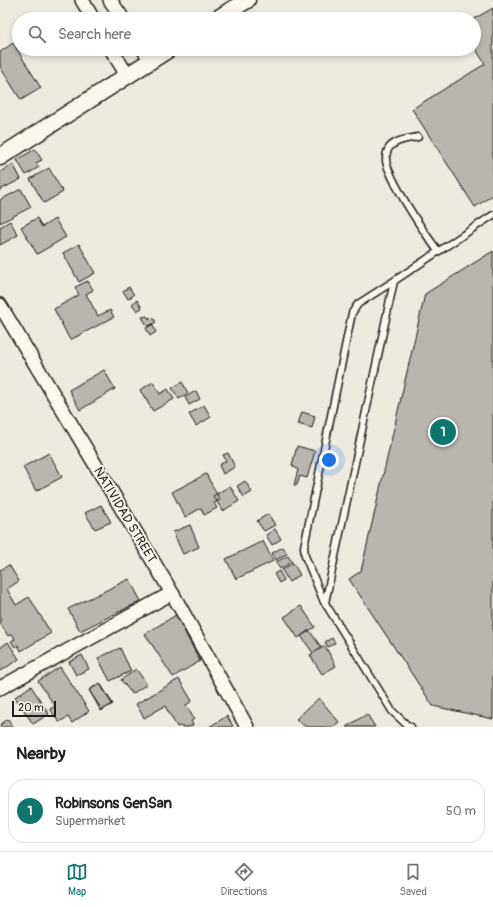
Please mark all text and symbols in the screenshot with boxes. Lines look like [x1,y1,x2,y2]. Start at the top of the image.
search box [12,12,481,56]
icon: search [26,23,48,45]
text: Search here [58,25,131,44]
pin: 1 [430,417,456,447]
your location [319,450,339,470]
street label: NATIVIDAD STREET [90,464,160,566]
scale bar [12,699,56,718]
text: 20 m [18,701,44,714]
text: Nearby [16,743,65,764]
text: Robinsons GenSan [55,794,172,813]
text: 1 [27,803,33,819]
text: 50 m [446,803,476,819]
text: Supermarket [55,813,126,829]
tab: Map [66,861,88,898]
tab: Directions [220,861,267,898]
tab: Saved [400,861,427,898]

